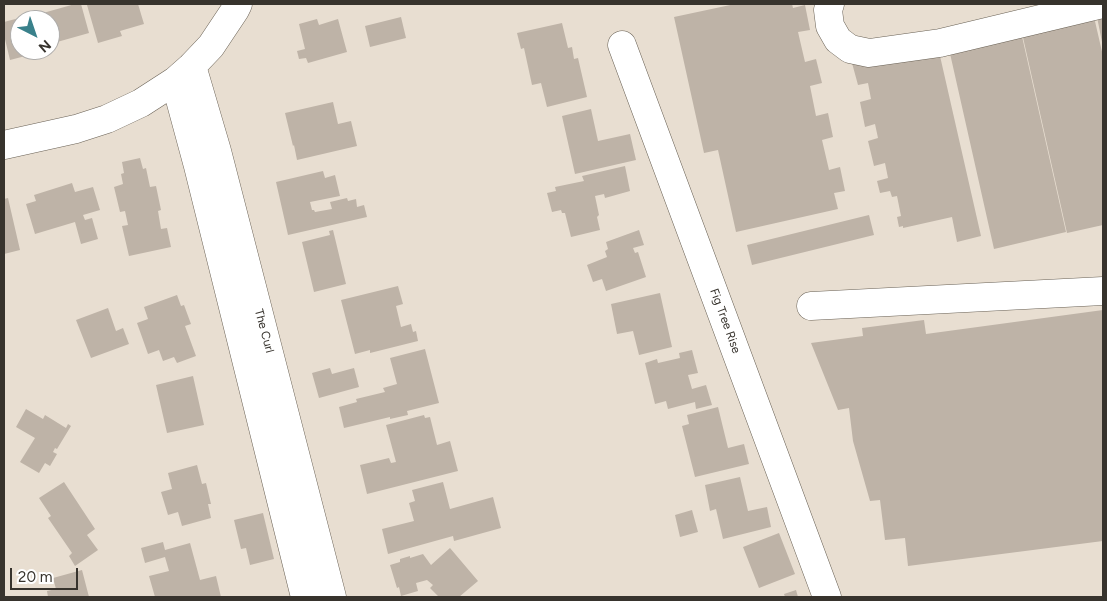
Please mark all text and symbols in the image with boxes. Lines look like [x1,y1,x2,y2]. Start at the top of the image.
north arrow [10,10,60,60]
text: N [35,36,54,56]
street label: Fig Tree Rise [707,287,743,355]
street label: The Curl [251,307,277,355]
scale bar [12,558,80,590]
text: 20 m [18,568,52,586]

